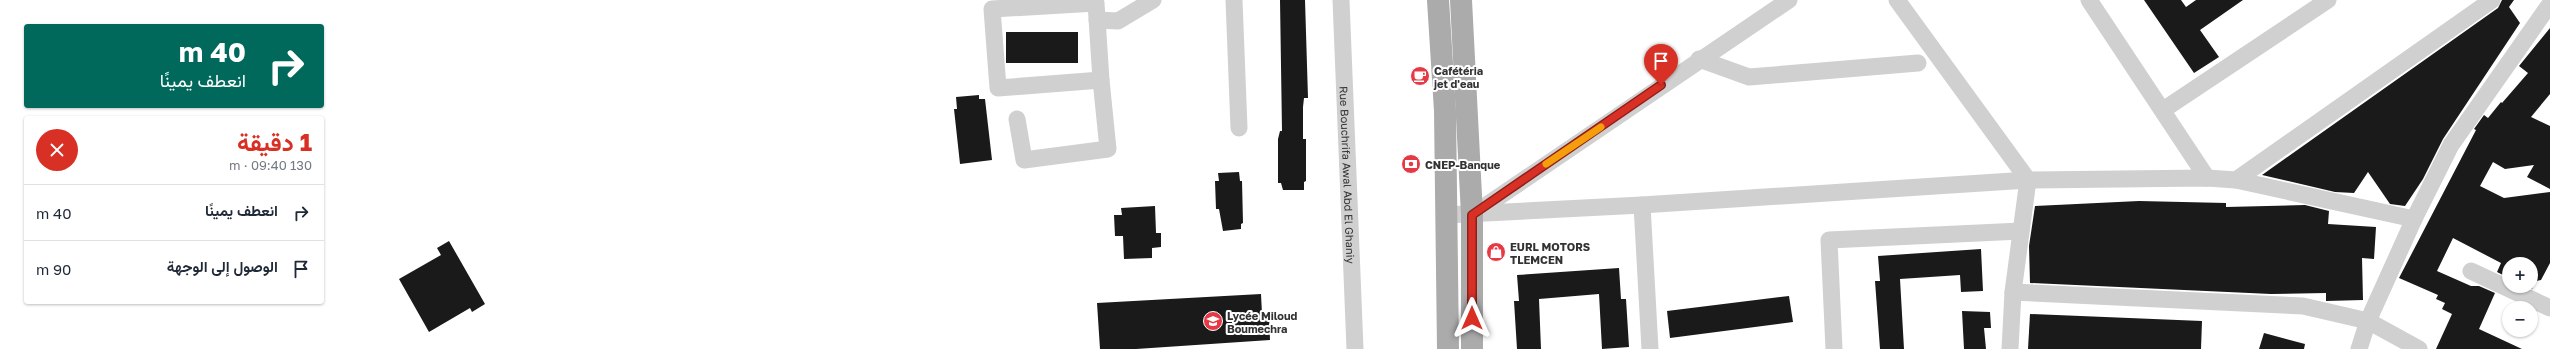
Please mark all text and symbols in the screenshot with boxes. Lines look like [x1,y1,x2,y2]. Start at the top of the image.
text: 40 m [179,35,246,68]
icon: right [260,40,312,92]
pin [1644,44,1678,85]
icon: arrive [1650,50,1672,72]
place label: Cafétéria jet d'eau [1433,64,1483,90]
cafe icon: Cafétéria jet d'eau [1409,65,1431,87]
text: انعطف يمينًا [160,69,246,91]
street label: Rue Bouchrifa Awal Abd El Ghaniy [1338,86,1358,264]
text: 1 دقيقة [237,127,312,156]
button: close [36,129,78,171]
bank icon: CNEP-Banque [1400,153,1422,175]
text: 130 m · 09:40 [229,157,312,173]
place label: CNEP-Banque [1425,158,1501,171]
text: انعطف يمينًا [205,201,278,219]
icon: right [290,202,312,224]
text: 40 m [36,204,72,222]
place label: EURL MOTORS TLEMCEN [1510,240,1590,266]
shop icon: EURL MOTORS TLEMCEN [1485,241,1507,263]
text: الوصول إلى الوجهة [167,257,278,275]
map controls [2502,257,2538,337]
button: + [2502,257,2538,293]
icon: arrive [290,258,312,280]
text: 90 m [36,260,71,278]
position arrow [1451,297,1493,339]
button: − [2502,301,2538,337]
place label: Lycée Miloud Boumechra [1227,309,1298,335]
school or university icon: Lycée Miloud Boumechra [1202,310,1224,332]

